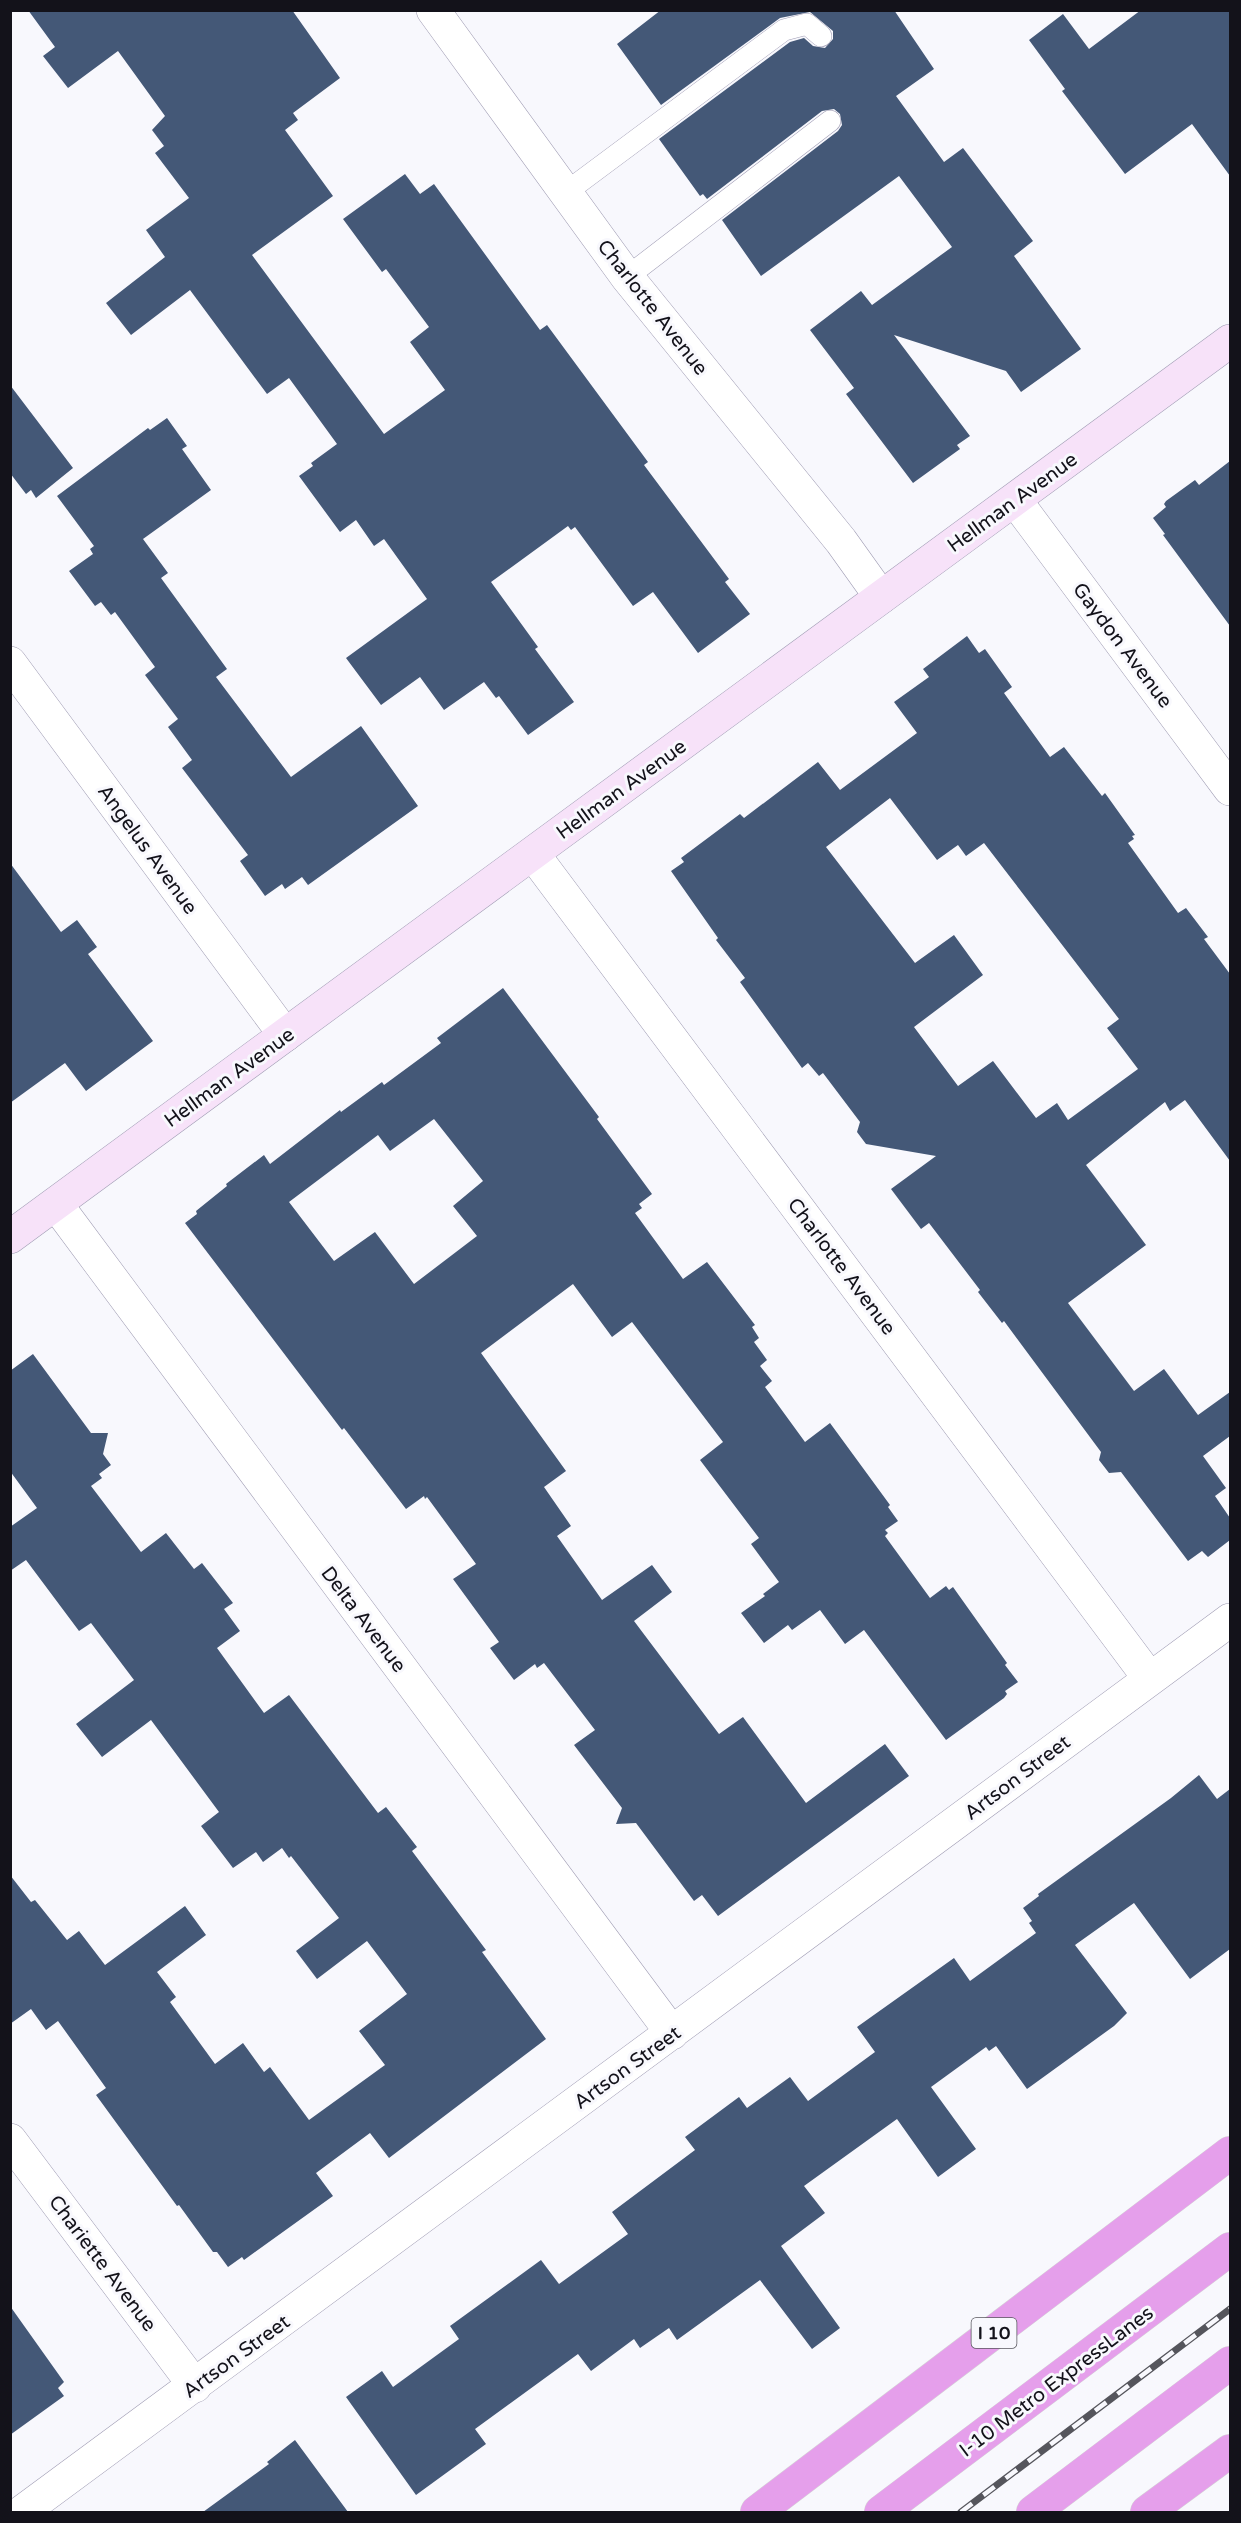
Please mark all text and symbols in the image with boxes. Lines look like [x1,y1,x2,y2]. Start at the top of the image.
street label: Charlotte Avenue [592,235,713,380]
street label: Hellman Avenue [943,448,1082,558]
street label: Gaydon Avenue [1067,578,1177,713]
street label: Hellman Avenue [552,735,691,845]
street label: Angelus Avenue [92,780,202,919]
street label: Hellman Avenue [160,1023,299,1133]
street label: Charlotte Avenue [782,1193,901,1340]
street label: Delta Avenue [316,1562,411,1677]
street label: Artson Street [960,1730,1076,1825]
street label: Artson Street [569,2021,686,2115]
street label: Chariette Avenue [43,2191,161,2337]
street label: I-10 Metro ExpressLanes [955,2301,1158,2463]
street label: Artson Street [178,2310,295,2404]
road number: I 10 [972,2318,1016,2348]

